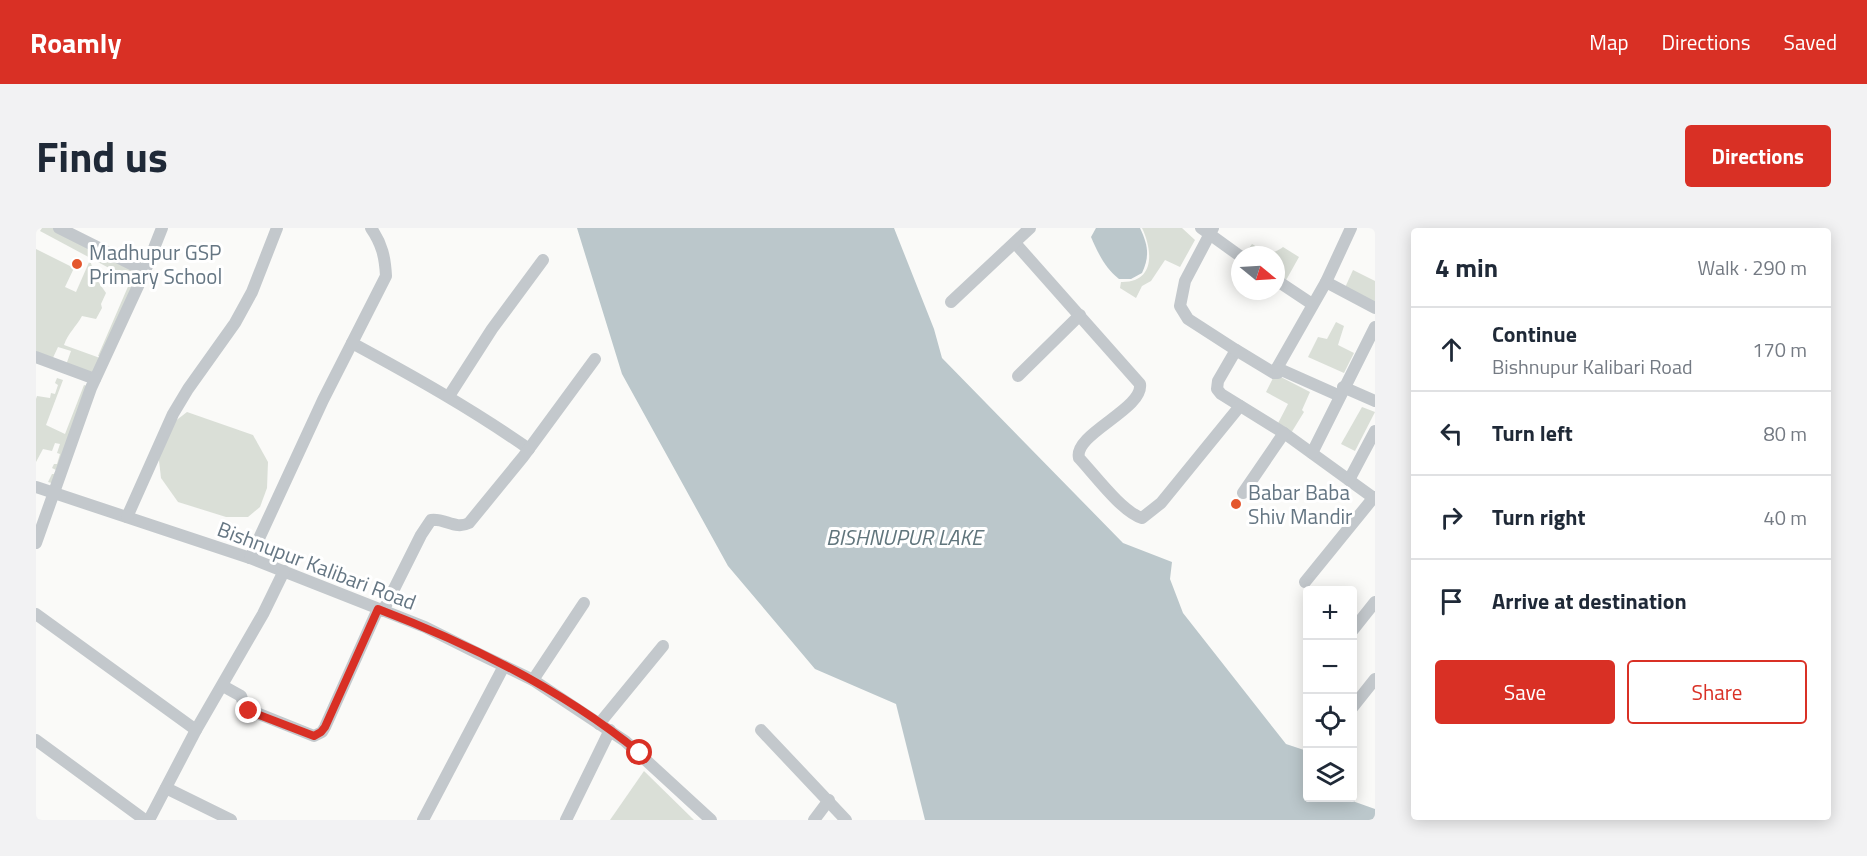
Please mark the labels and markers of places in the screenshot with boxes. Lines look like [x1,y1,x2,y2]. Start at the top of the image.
place label: Madhupur GSP Primary School [89,236,222,292]
marker: Madhupur GSP Primary School [70,257,84,271]
place label: Babar Baba Shiv Mandir [1248,476,1352,532]
marker: Babar Baba Shiv Mandir [1229,497,1243,511]

